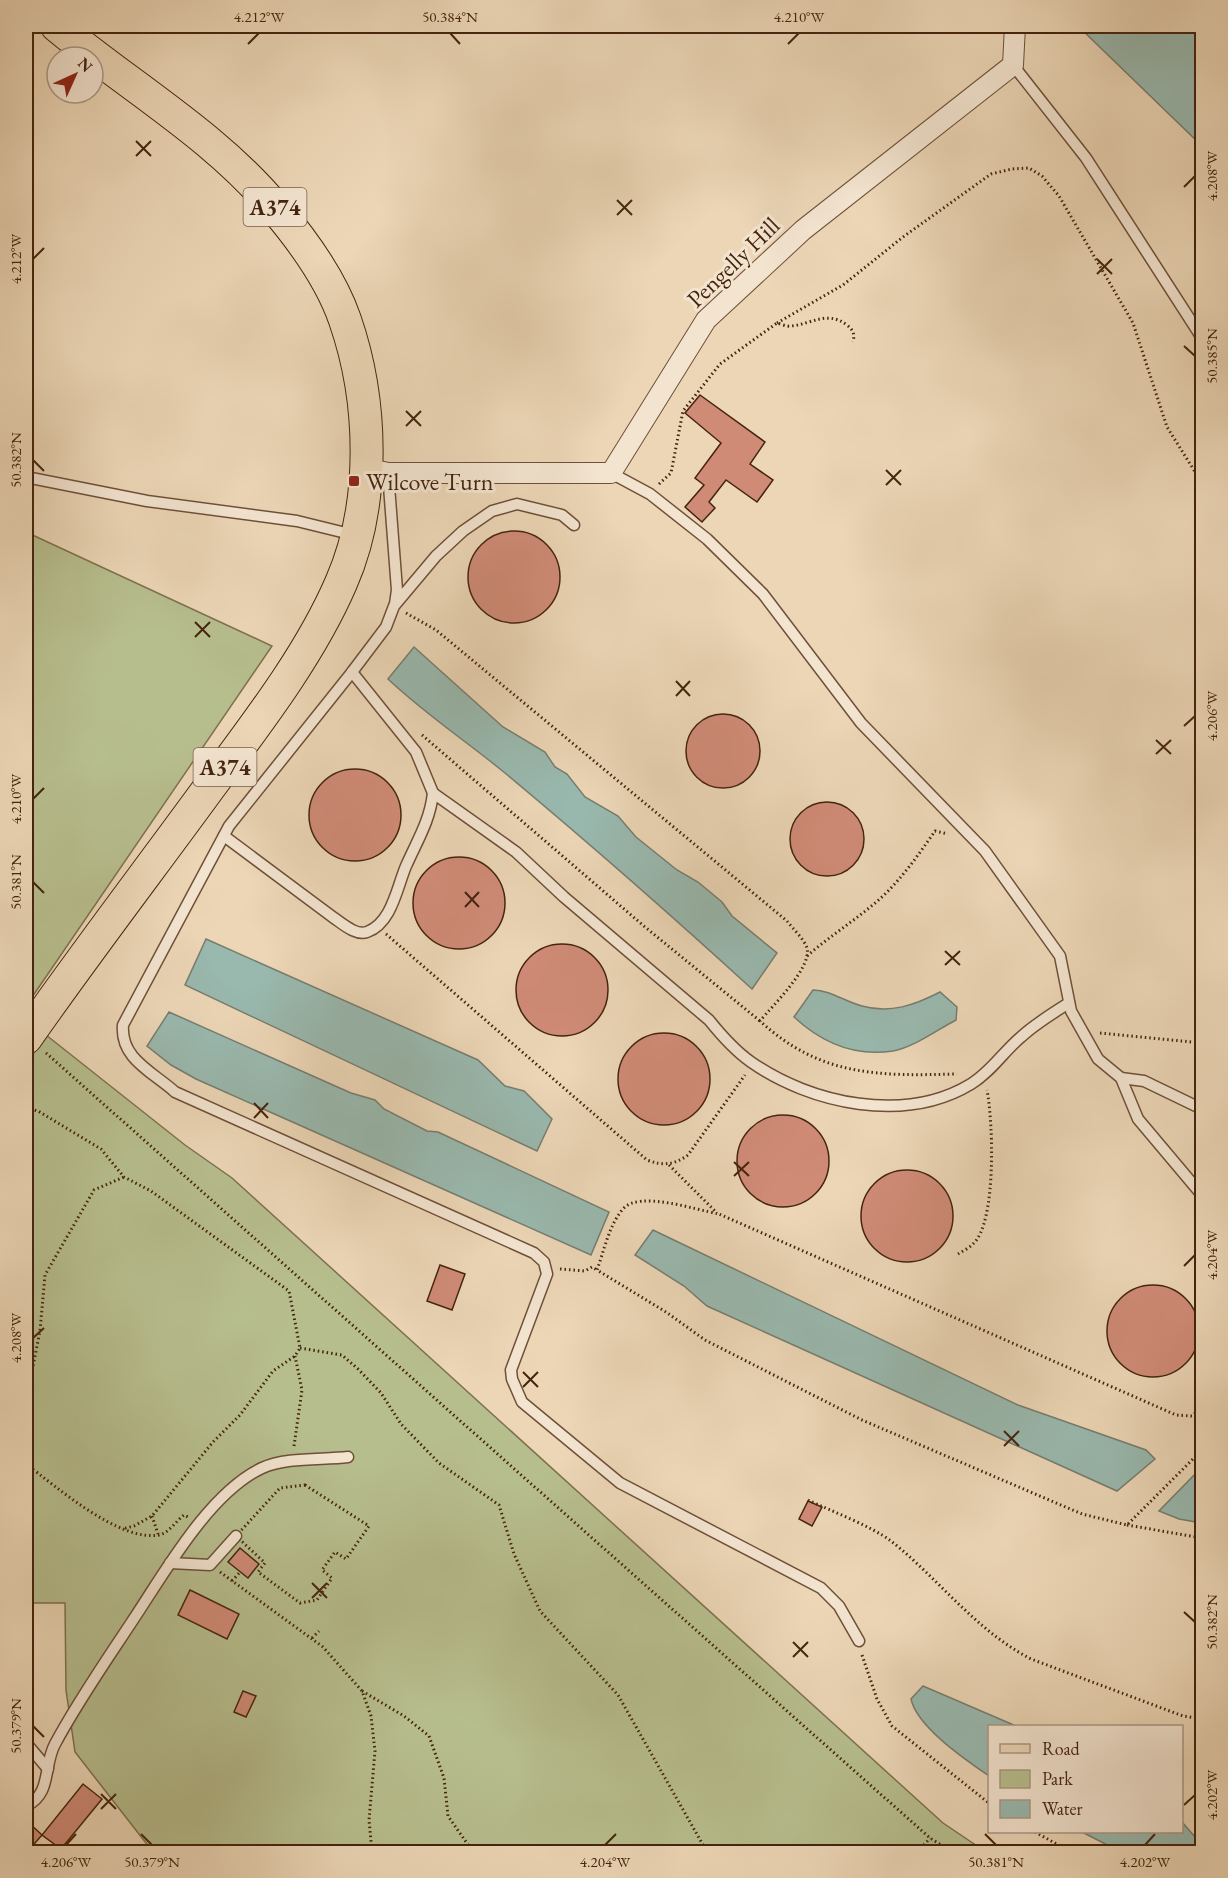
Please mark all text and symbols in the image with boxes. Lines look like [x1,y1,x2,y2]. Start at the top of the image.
text: 4.212°W [234,7,284,26]
text: 50.384°N [422,7,478,26]
text: 4.210°W [774,7,824,26]
north arrow [45,45,105,105]
text: N [73,53,97,77]
text: 4.208°W [1202,151,1221,201]
road number: A374 [244,188,306,226]
street label: Pengelly Hill [680,210,786,314]
text: 4.212°W [6,234,25,284]
text: 50.385°N [1202,328,1221,384]
text: 50.382°N [6,432,25,488]
place label: Wilcove Turn [366,466,494,497]
marker: Wilcove Turn [347,474,361,488]
text: 4.206°W [1202,691,1221,741]
road number: A374 [194,748,256,786]
text: 4.210°W [6,774,25,824]
text: 50.381°N [6,854,25,910]
text: 4.204°W [1202,1230,1221,1280]
text: 4.208°W [6,1313,25,1363]
text: 50.382°N [1202,1594,1221,1650]
text: 50.379°N [6,1698,25,1754]
legend [988,1725,1183,1833]
text: Road [1042,1737,1081,1760]
text: Park [1042,1767,1073,1790]
text: 4.202°W [1202,1770,1221,1820]
text: Water [1042,1797,1083,1820]
text: 4.206°W [41,1852,91,1871]
text: 50.379°N [124,1852,180,1871]
text: 4.204°W [580,1852,630,1871]
text: 50.381°N [968,1852,1024,1871]
text: 4.202°W [1120,1852,1170,1871]

